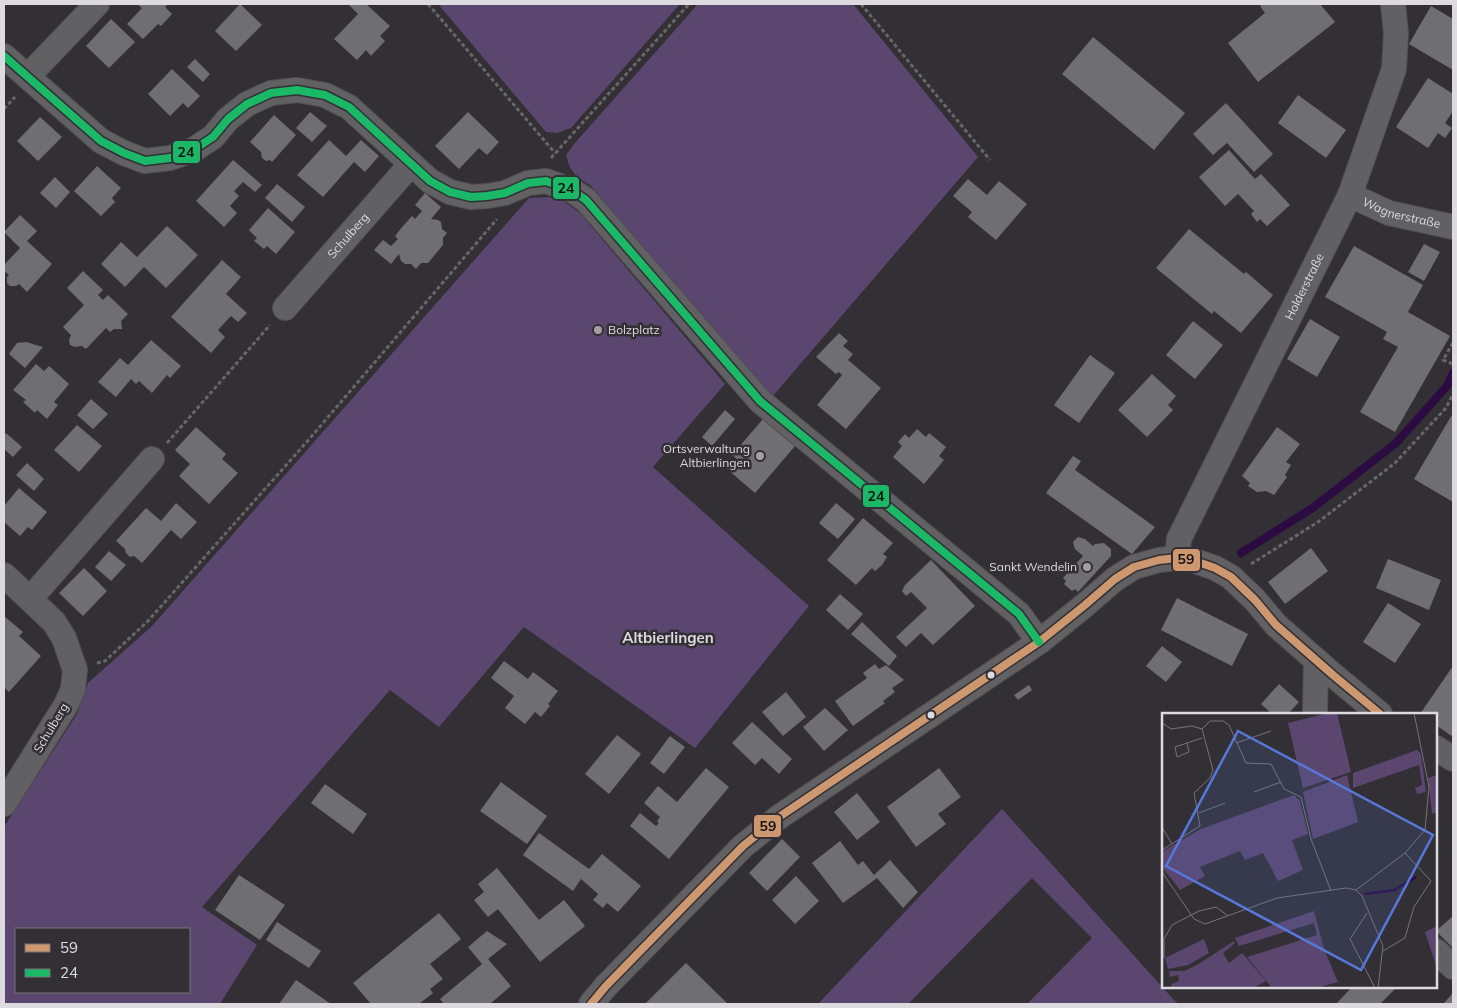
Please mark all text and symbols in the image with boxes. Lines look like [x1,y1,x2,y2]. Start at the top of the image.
line badge: 24 [172,140,201,164]
text: 24 [178,143,195,161]
line badge: 24 [552,176,580,200]
text: 24 [558,179,575,197]
street label: Wagnerstraße [1360,194,1442,231]
street label: Schulberg [324,210,372,261]
street label: Holderstraße [1281,250,1327,322]
place label: Bolzplatz [608,322,660,337]
marker: Bolzplatz [592,324,604,336]
place label: Ortsverwaltung Altbierlingen [663,441,750,470]
marker: Ortsverwaltung Altbierlingen [754,450,766,462]
line badge: 24 [862,484,890,508]
text: 24 [868,487,885,505]
line badge: 59 [1172,548,1201,572]
text: 59 [1178,550,1194,568]
place label: Sankt Wendelin [989,559,1077,574]
marker: Sankt Wendelin [1081,561,1093,573]
district label: Altbierlingen [622,628,714,647]
unlabelled marker [986,670,996,680]
street label: Schulberg [30,700,71,755]
unlabelled marker [926,710,936,720]
inset map [1162,713,1437,988]
line badge: 59 [753,814,782,838]
text: 59 [760,817,776,835]
legend [15,928,190,993]
text: 59 [60,938,78,957]
text: 24 [60,963,78,982]

